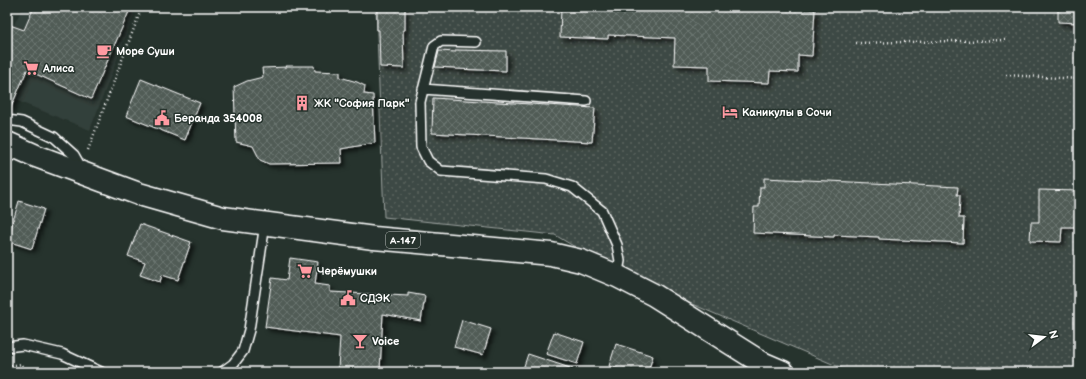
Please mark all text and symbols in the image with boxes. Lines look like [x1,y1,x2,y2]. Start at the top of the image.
cafe icon: Море Суши [95,42,113,60]
place label: Море Суши [116,45,175,58]
supermarket icon: Алиса [22,59,40,77]
place label: Алиса [42,62,75,75]
building icon: ЖК "София Парк" [293,94,311,112]
place label: ЖК "София Парк" [314,97,410,110]
hotel icon: Каникулы в Сочи [721,103,739,121]
place label: Каникулы в Сочи [742,106,832,119]
public building icon: Беранда 354008 [153,109,171,127]
place label: Беранда 354008 [174,112,263,125]
road number: А-147 [386,232,420,248]
supermarket icon: Черёмушки [296,262,314,280]
place label: Черёмушки [317,265,377,278]
public building icon: СДЭК [339,289,357,307]
place label: СДЭК [360,292,391,305]
north arrow [1024,317,1064,357]
text: N [1046,329,1061,340]
bar icon: Voice [351,332,369,350]
place label: Voice [372,335,399,348]

